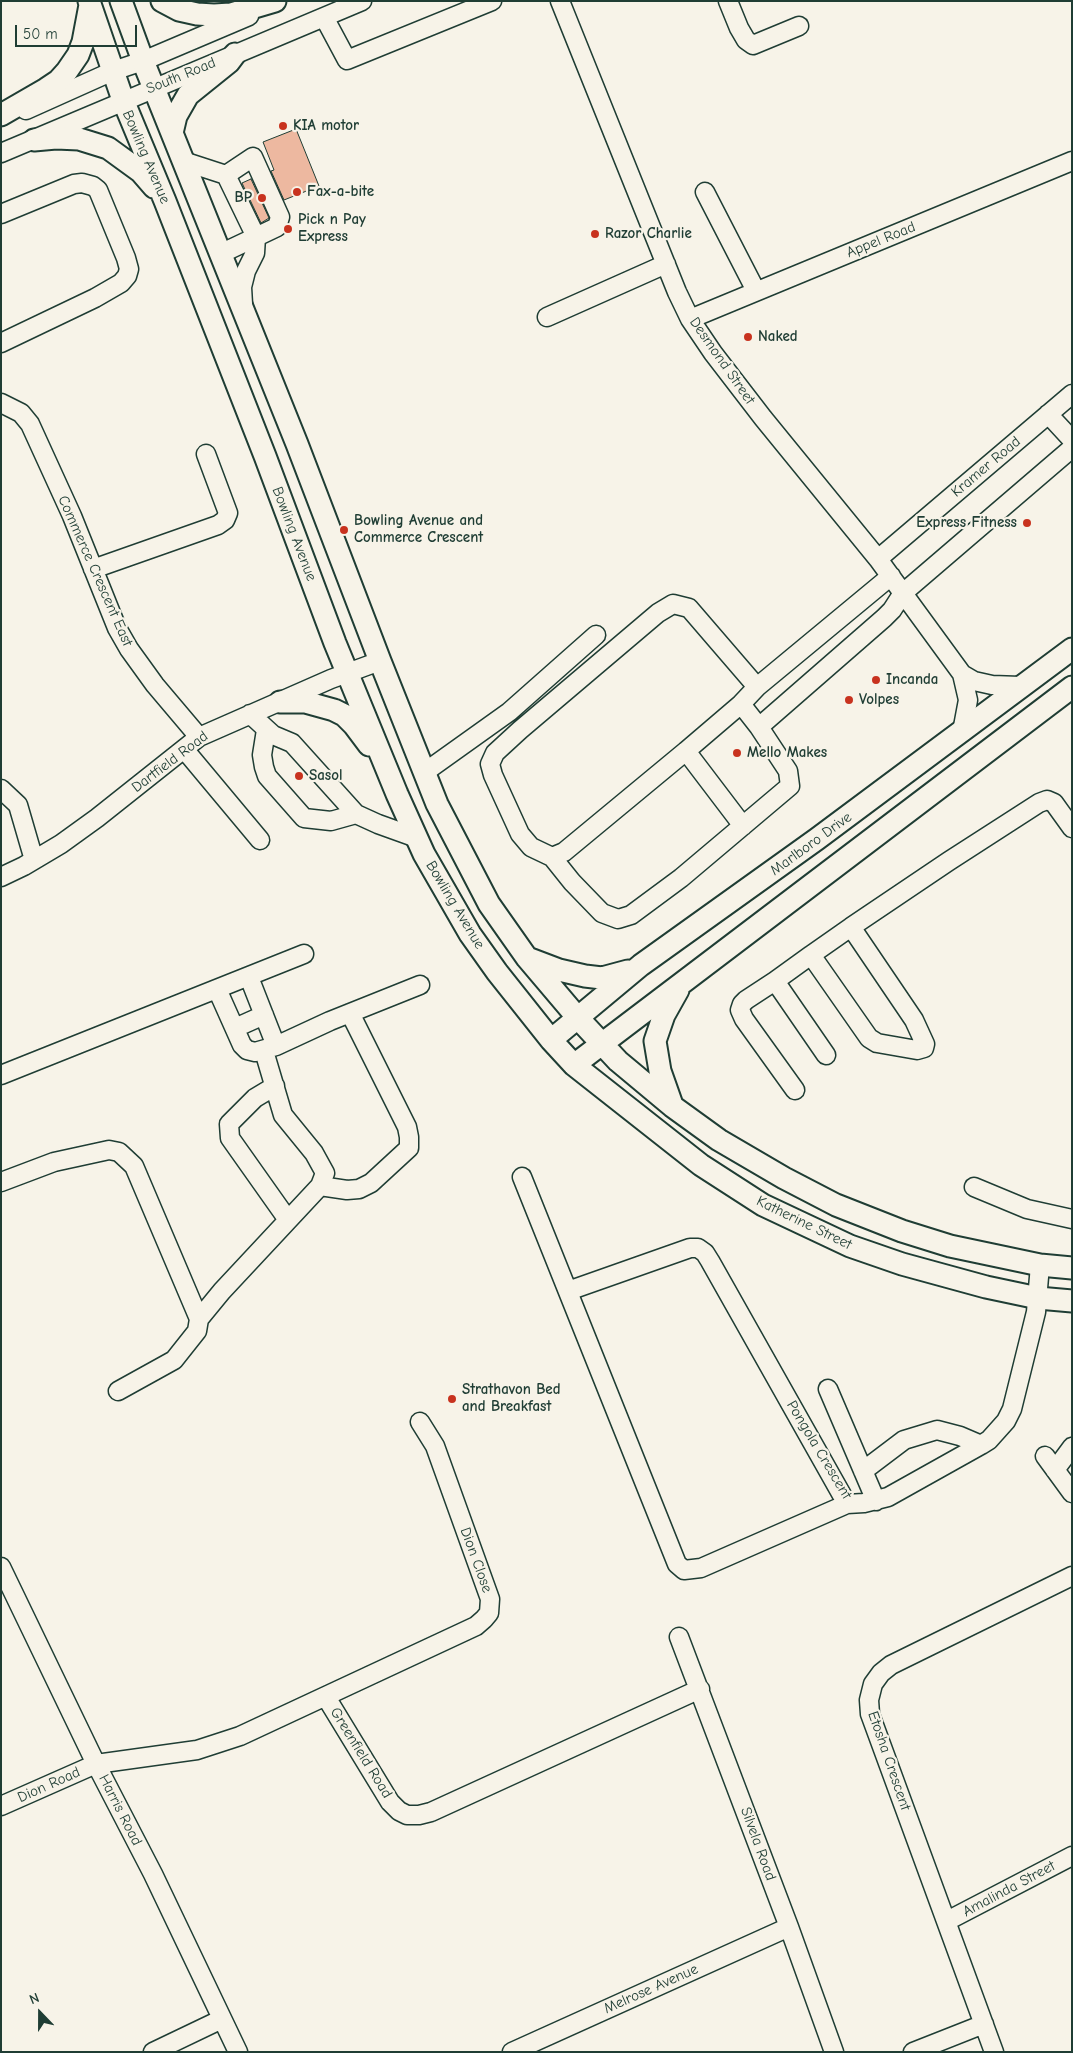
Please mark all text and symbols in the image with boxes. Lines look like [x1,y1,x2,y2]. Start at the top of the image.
scale bar [18,15,140,47]
text: 50 m [23,25,58,43]
street label: South Road [144,54,218,98]
street label: Bowling Avenue [118,108,174,206]
place label: KIA motor [293,117,359,135]
marker: KIA motor [277,120,289,132]
place label: Fax-a-bite [307,183,374,201]
marker: Fax-a-bite [291,186,303,198]
place label: BP [235,189,252,207]
marker: BP [256,192,268,204]
place label: Pick n Pay Express [298,211,366,246]
street label: Appel Road [844,218,918,262]
marker: Pick n Pay Express [282,223,294,235]
place label: Razor Charlie [605,225,692,243]
marker: Razor Charlie [589,228,601,240]
street label: Desmond Street [685,314,759,408]
place label: Naked [758,328,798,346]
marker: Naked [742,331,754,343]
street label: Kramer Road [948,433,1024,501]
street label: Bowling Avenue [268,484,320,584]
street label: Commerce Crescent East [54,493,136,649]
place label: Bowling Avenue and Commerce Crescent [354,512,483,547]
place label: Express Fitness [916,514,1017,532]
marker: Express Fitness [1021,517,1033,529]
marker: Bowling Avenue and Commerce Crescent [338,524,350,536]
place label: Incanda [886,671,938,689]
marker: Incanda [870,674,882,686]
place label: Volpes [859,691,899,709]
marker: Volpes [843,694,855,706]
street label: Dartfield Road [128,727,212,797]
place label: Mello Makes [747,744,827,762]
marker: Mello Makes [731,747,743,759]
place label: Sasol [309,767,342,785]
marker: Sasol [293,770,305,782]
street label: Marlboro Drive [767,808,855,880]
street label: Bowling Avenue [422,858,488,952]
street label: Katherine Street [753,1192,855,1254]
place label: Strathavon Bed and Breakfast [462,1381,561,1416]
marker: Strathavon Bed and Breakfast [446,1393,458,1405]
street label: Pongola Crescent [782,1397,856,1503]
street label: Dion Close [456,1525,496,1595]
street label: Greenfield Road [326,1704,396,1802]
street label: Etosha Crescent [864,1709,914,1813]
street label: Dion Road [15,1763,83,1807]
street label: Harris Road [94,1771,146,1849]
street label: Silvela Road [736,1805,780,1883]
street label: Amalinda Street [960,1857,1058,1921]
street label: Melrose Avenue [601,1960,701,2018]
north arrow [15,1988,65,2038]
text: N [27,1989,42,2008]

